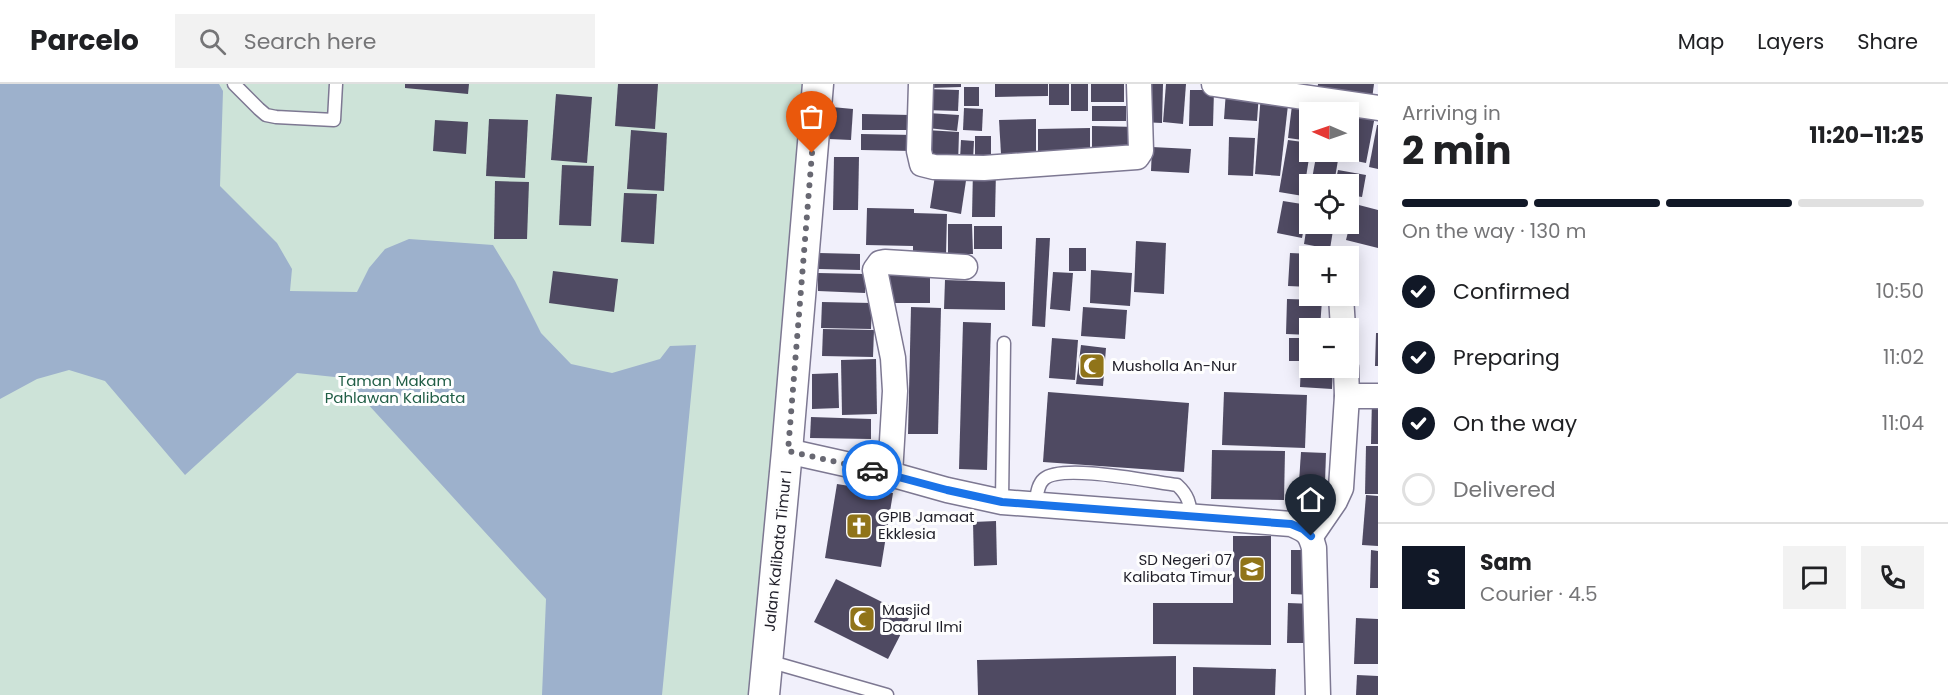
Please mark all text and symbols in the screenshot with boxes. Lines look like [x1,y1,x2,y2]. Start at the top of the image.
search box [175,14,595,68]
text: Parcelo [30,21,139,60]
icon: search [196,25,229,58]
text: Search here [244,26,376,57]
text: Map [1678,27,1724,56]
text: Layers [1757,27,1824,56]
text: Share [1857,27,1918,56]
pin [786,91,837,153]
text: Arriving in [1402,99,1501,127]
icon: bag [795,100,828,133]
north arrow [1299,102,1359,162]
map controls [1299,102,1359,378]
text: 11:20–11:25 [1809,120,1924,151]
text: 2 min [1402,123,1512,178]
button: locate [1299,174,1359,234]
text: On the way · 130 m [1402,217,1586,245]
button: + [1299,246,1359,306]
icon: check [1402,275,1435,308]
text: Confirmed [1453,276,1570,307]
text: 10:50 [1876,277,1924,305]
button: − [1299,318,1359,378]
icon: check [1402,341,1435,374]
text: Preparing [1453,342,1560,373]
text: 11:02 [1883,343,1924,371]
mosque icon: Musholla An-Nur [1077,351,1107,381]
place label: Musholla An-Nur [1112,355,1237,376]
park label: Taman Makam Pahlawan Kalibata [325,370,465,408]
icon: check [1402,407,1435,440]
text: On the way [1453,408,1577,439]
text: 11:04 [1882,409,1924,437]
courier [842,440,902,500]
icon: car [856,454,889,487]
street label: Jalan Kalibata Timur I [759,469,796,633]
pin [1285,474,1336,536]
text: Delivered [1453,474,1556,505]
icon: home [1294,483,1327,516]
place label: GPIB Jamaat Ekklesia [878,506,975,544]
church icon: GPIB Jamaat Ekklesia [844,511,874,541]
button: chat [1783,546,1846,609]
button: phone [1861,546,1924,609]
text: Sam [1480,547,1532,578]
place label: SD Negeri 07 Kalibata Timur [1123,549,1232,587]
school or university icon: SD Negeri 07 Kalibata Timur [1237,554,1267,584]
text: S [1427,562,1440,593]
text: Courier · 4.5 [1480,580,1598,608]
place label: Masjid Daarul Ilmi [882,599,962,637]
mosque icon: Masjid Daarul Ilmi [847,604,877,634]

